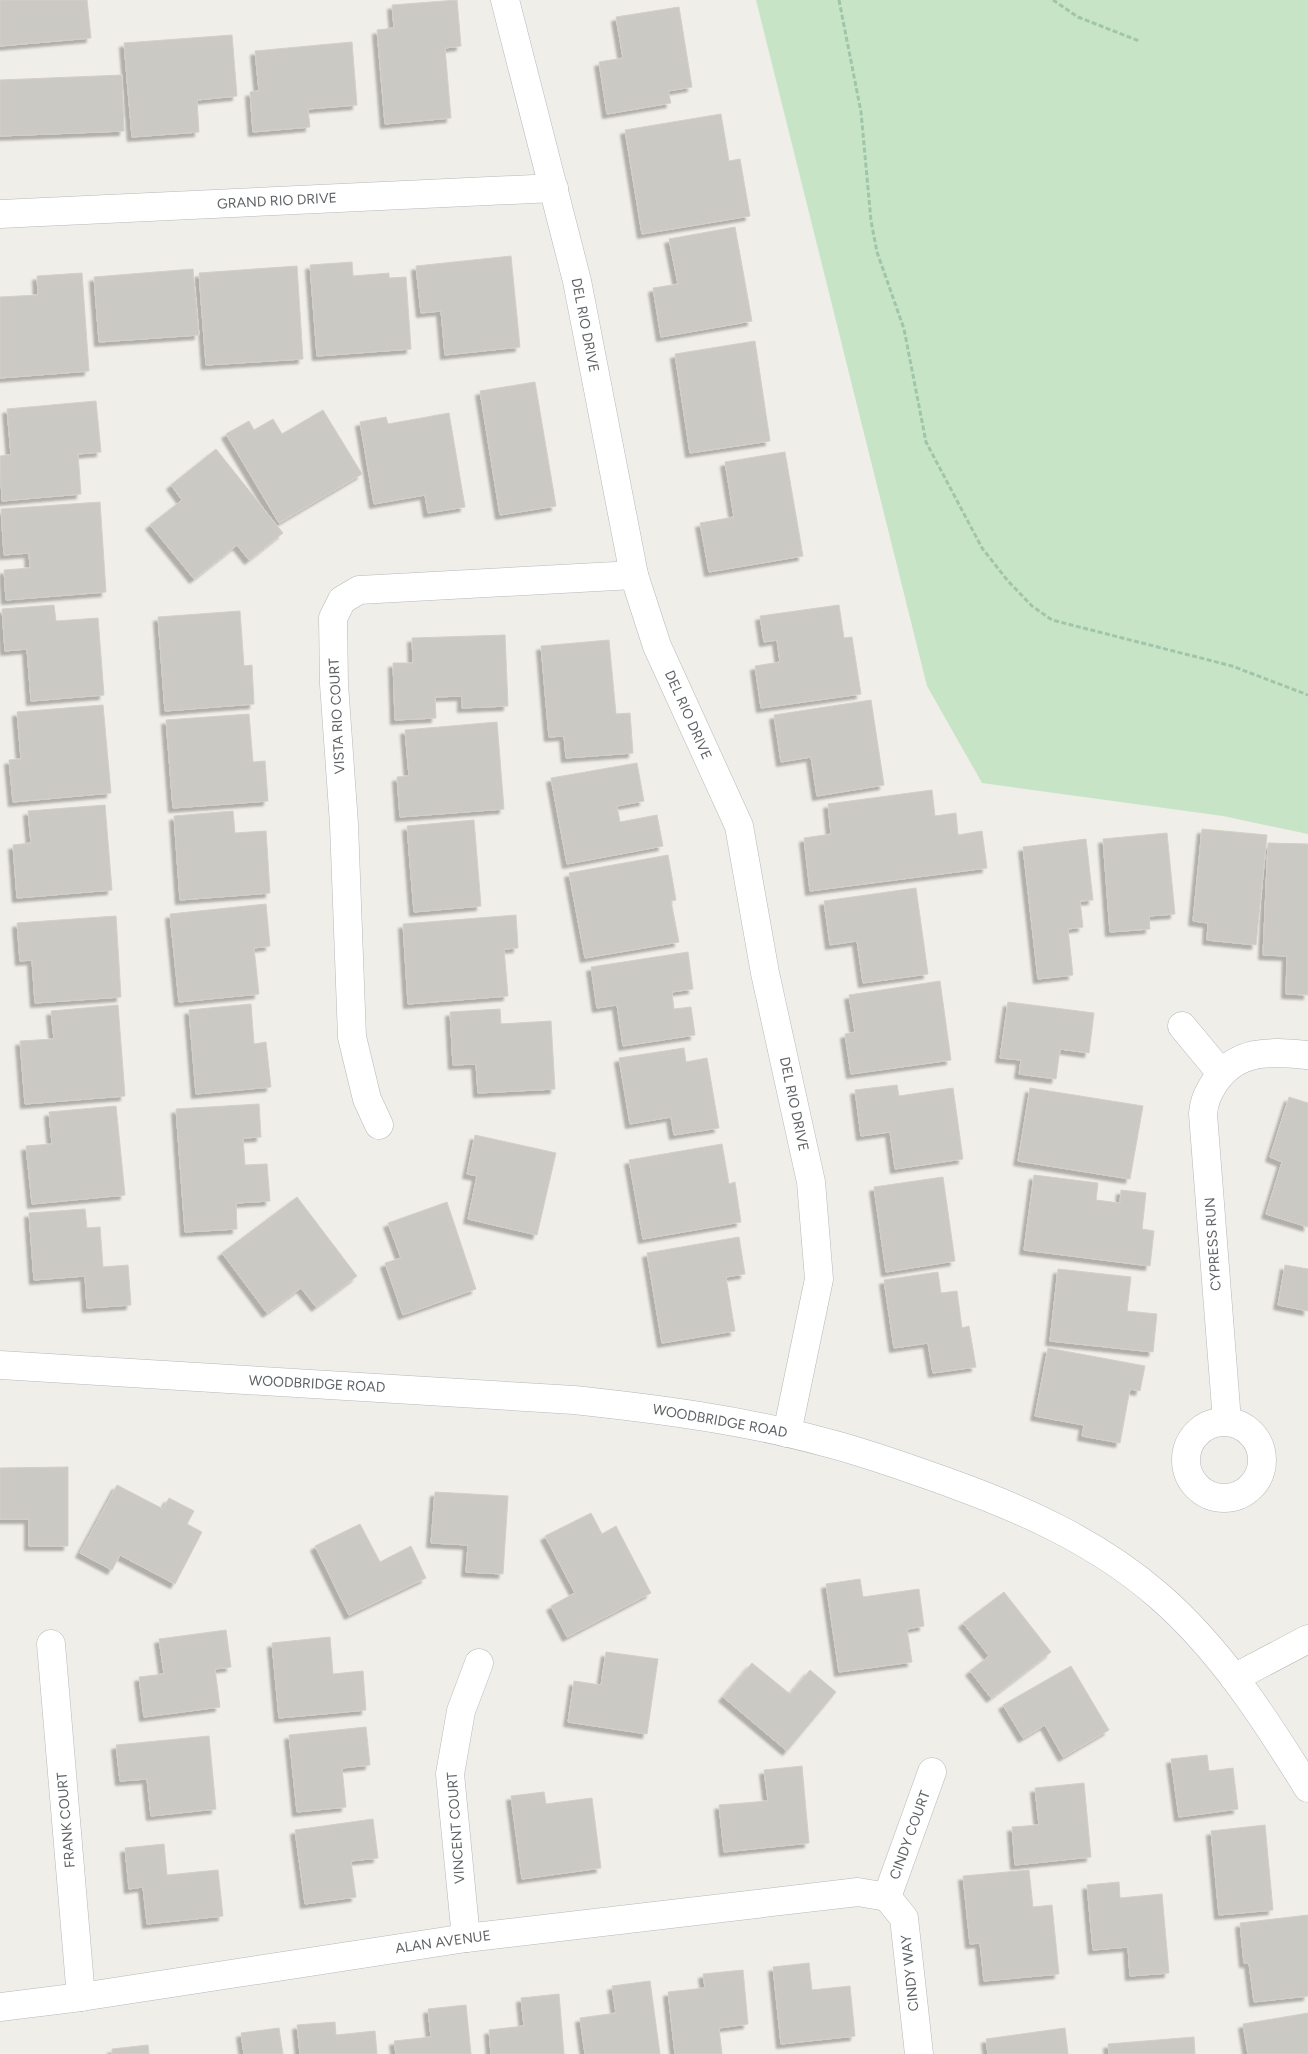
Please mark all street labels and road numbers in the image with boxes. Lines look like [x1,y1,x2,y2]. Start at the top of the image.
street label: GRAND RIO DRIVE [217,189,337,213]
street label: DEL RIO DRIVE [568,276,602,374]
street label: VISTA RIO COURT [325,657,349,774]
street label: DEL RIO DRIVE [661,668,715,762]
street label: DEL RIO DRIVE [776,1055,812,1153]
street label: CYPRESS RUN [1201,1197,1225,1291]
street label: WOODBRIDGE ROAD [248,1372,386,1396]
street label: WOODBRIDGE ROAD [651,1401,789,1441]
street label: FRANK COURT [53,1771,79,1869]
street label: VINCENT COURT [444,1771,468,1884]
street label: CINDY COURT [886,1788,934,1882]
street label: ALAN AVENUE [394,1927,492,1957]
street label: CINDY WAY [897,1933,922,2012]

